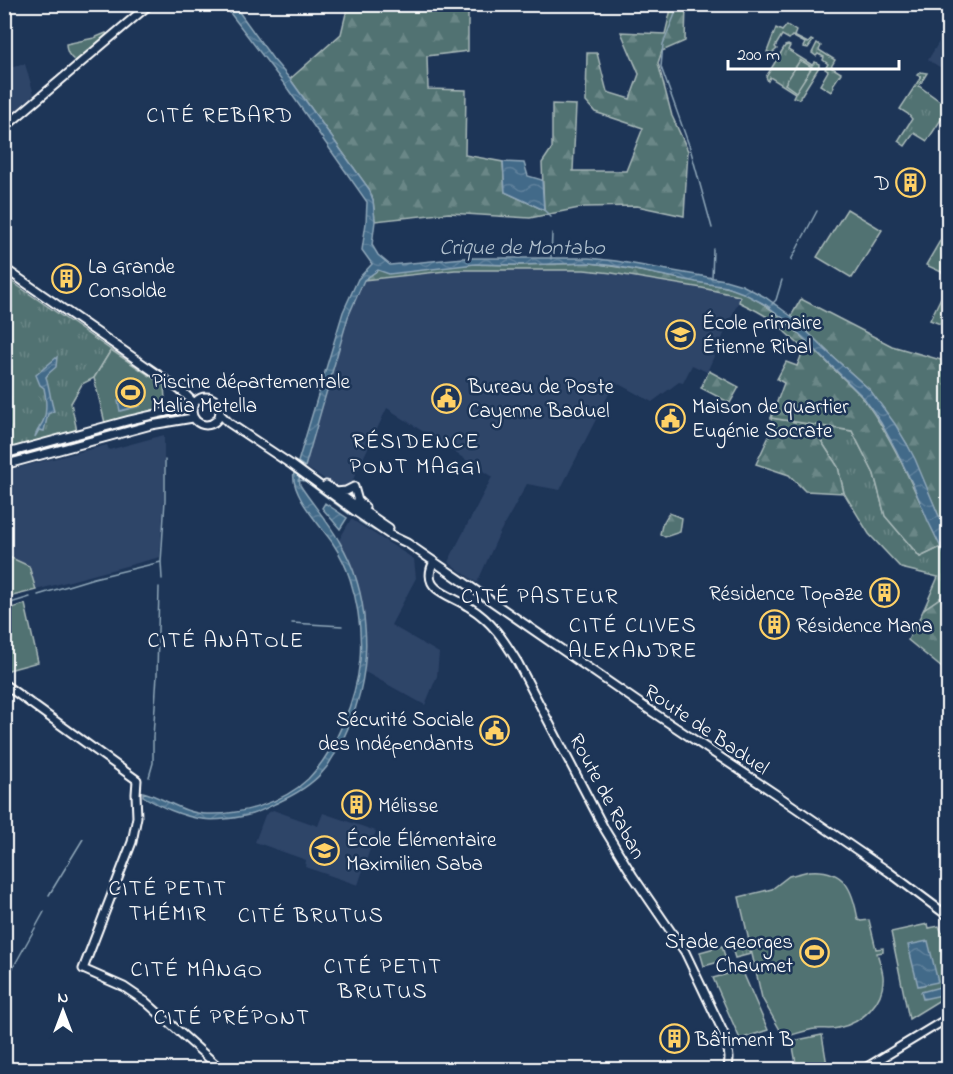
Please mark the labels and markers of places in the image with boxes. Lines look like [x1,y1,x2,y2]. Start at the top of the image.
building icon: D [895,167,927,199]
place label: D [874,170,890,200]
place label: La Grande Consolde [88,253,176,307]
building icon: La Grande Consolde [51,262,83,294]
place label: École primaire Étienne Ribal [702,309,822,363]
school or university icon: École primaire Étienne Ribal [665,318,697,350]
place label: Piscine départementale Malia Metella [152,368,350,422]
place label: Bureau de Poste Cayenne Baduel [467,373,615,429]
sports icon: Piscine départementale Malia Metella [115,377,147,409]
public building icon: Bureau de Poste Cayenne Baduel [431,382,463,414]
place label: Maison de quartier Eugénie Socrate [692,393,849,449]
public building icon: Maison de quartier Eugénie Socrate [655,402,687,434]
building icon: Résidence Topaze [868,577,900,609]
place label: Résidence Topaze [709,580,864,610]
building icon: Résidence Mana [759,609,791,641]
place label: Résidence Mana [796,612,933,642]
place label: Sécurité Sociale des Indépendants [318,706,475,760]
public building icon: Sécurité Sociale des Indépendants [479,715,511,747]
building icon: Mélisse [341,789,373,821]
place label: Mélisse [378,792,439,822]
place label: École Élémentaire Maximilien Saba [346,826,497,880]
school or university icon: École Élémentaire Maximilien Saba [309,835,341,867]
place label: Stade Georges Chaumet [665,928,793,982]
sports icon: Stade Georges Chaumet [798,937,830,969]
building icon: Bâtiment B [658,1023,690,1055]
place label: Bâtiment B [694,1026,794,1056]

